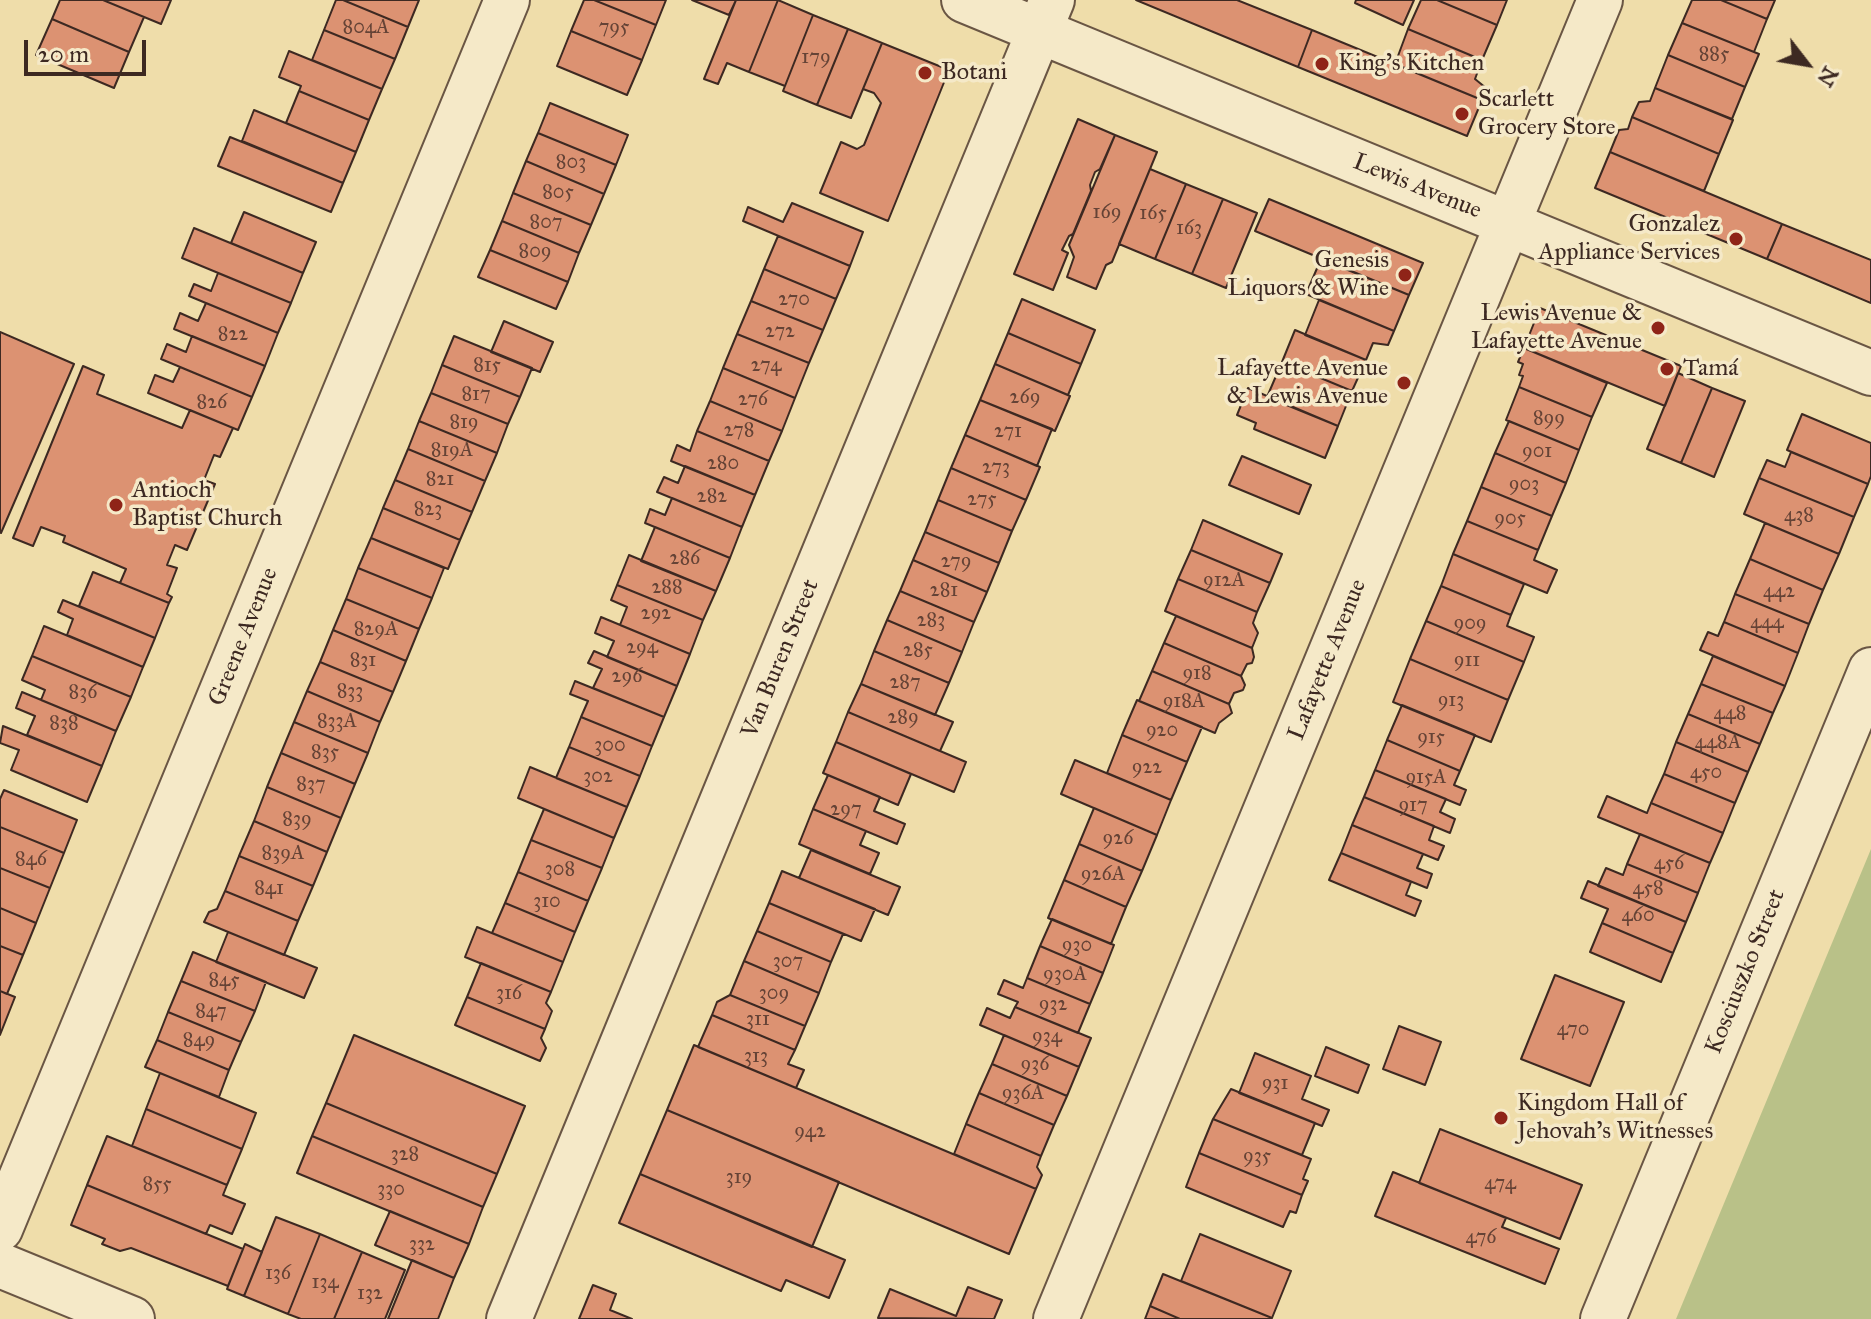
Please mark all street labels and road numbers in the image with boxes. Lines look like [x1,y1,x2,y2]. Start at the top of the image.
street label: Lewis Avenue [1349,148,1485,226]
street label: Greene Avenue [203,564,285,710]
street label: Lafayette Avenue [1283,575,1373,745]
street label: Van Buren Street [736,576,826,742]
street label: Kosciuszko Street [1700,886,1792,1058]

